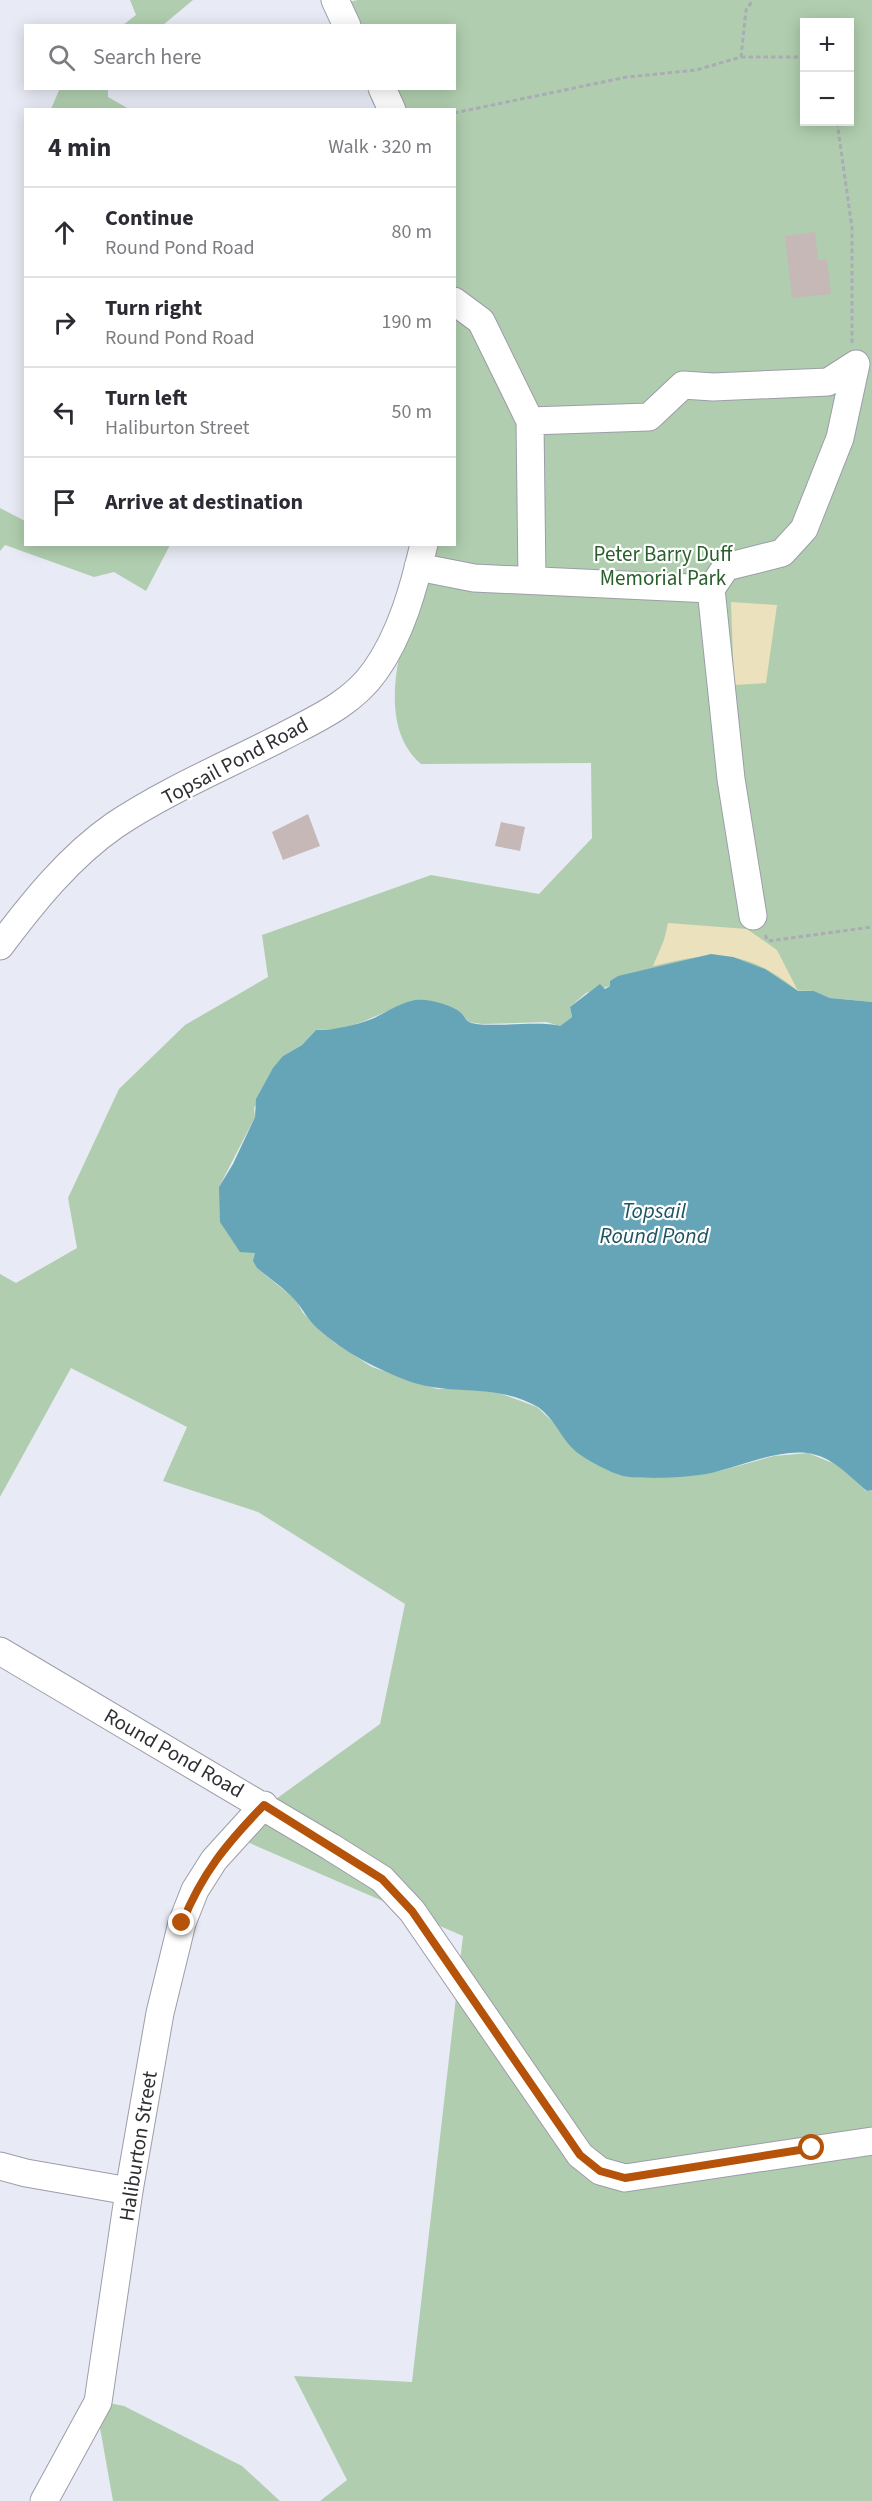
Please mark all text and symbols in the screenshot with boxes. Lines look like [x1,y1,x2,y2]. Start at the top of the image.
map controls [800,18,854,126]
button: + [800,18,854,72]
search box [24,24,456,90]
icon: search [45,41,78,74]
text: Search here [93,41,201,73]
button: − [800,72,854,126]
text: 4 min [48,129,111,166]
text: Walk · 320 m [328,133,432,161]
text: Continue [105,202,194,234]
icon: ahead [48,216,81,249]
text: 80 m [392,218,432,246]
text: Round Pond Road [105,234,255,262]
text: Turn right [105,292,202,324]
icon: right [48,306,81,339]
text: 190 m [382,308,432,336]
text: Round Pond Road [105,324,255,352]
text: Turn left [105,382,187,414]
icon: left [48,396,81,429]
text: 50 m [392,398,432,426]
text: Haliburton Street [105,414,249,442]
icon: arrive [48,486,81,519]
text: Arrive at destination [105,486,303,518]
park label: Peter Barry Duff Memorial Park [594,539,733,593]
street label: Topsail Pond Road [156,710,314,812]
water label: Topsail Round Pond [600,1195,710,1252]
street label: Round Pond Road [98,1701,250,1805]
route end [168,1909,194,1935]
street label: Haliburton Street [111,2069,165,2223]
route start [798,2134,824,2160]

